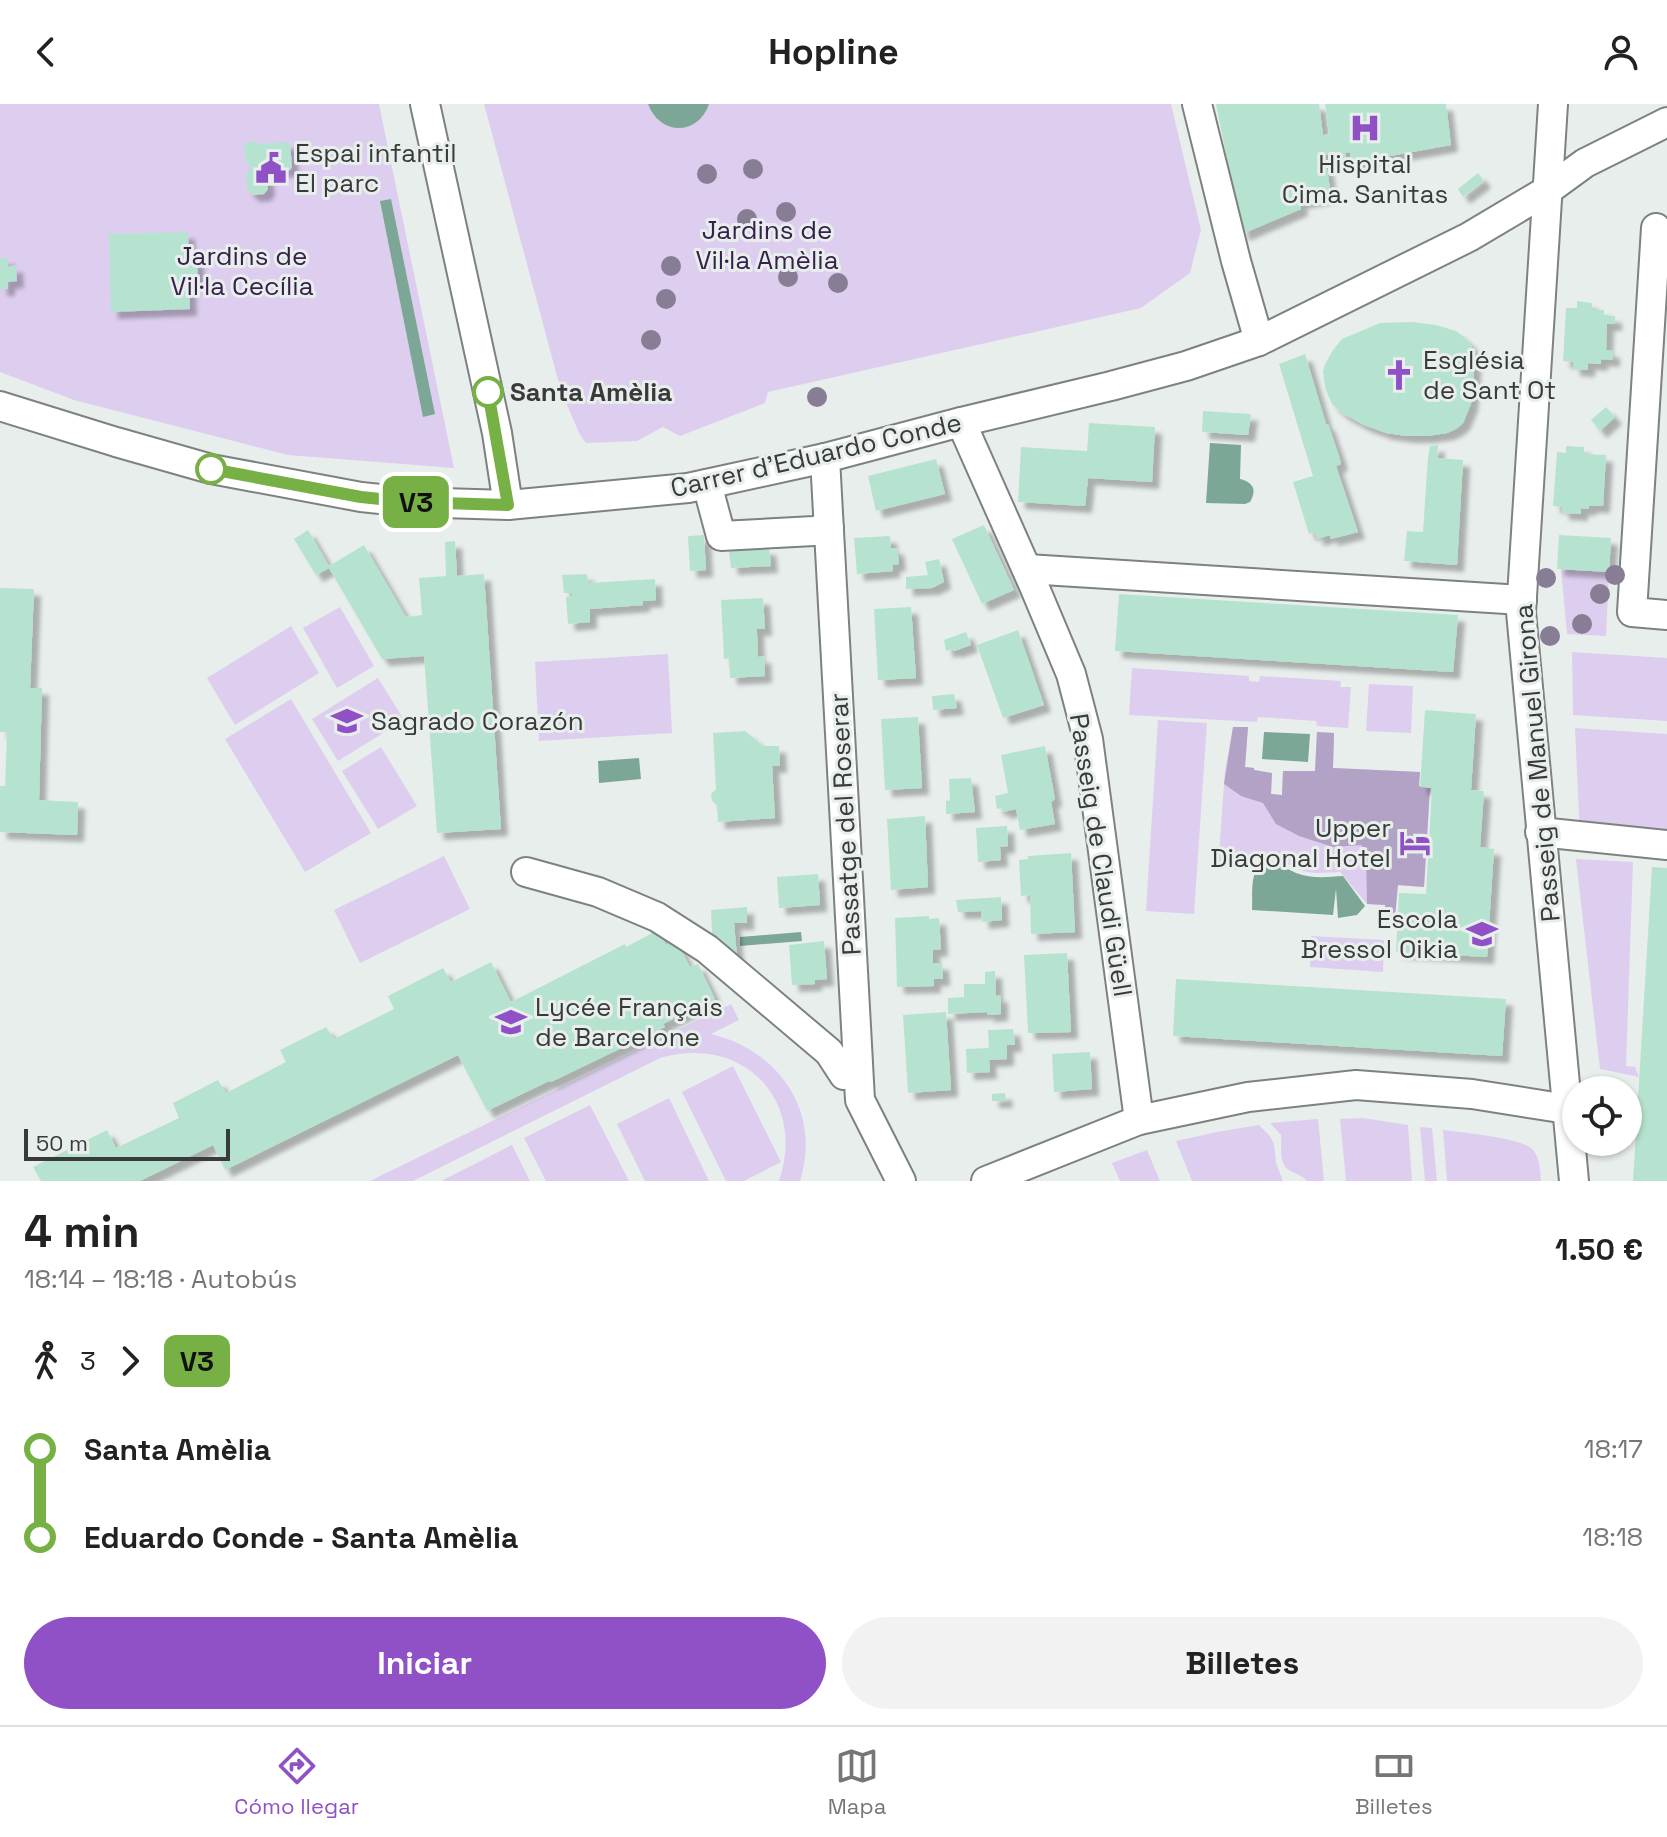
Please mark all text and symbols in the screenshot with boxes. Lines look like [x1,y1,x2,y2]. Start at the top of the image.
text: Hopline [768,29,899,75]
icon: back [24,30,68,74]
icon: person [1599,30,1643,74]
hospital icon: Hispital Cima. Sanitas [1348,111,1382,145]
place label: Espai infantil El parc [295,136,457,200]
place label: Hispital Cima. Sanitas [1282,147,1448,211]
public building icon: Espai infantil El parc [254,151,288,185]
park label: Jardins de Vil·la Amèlia [695,213,839,277]
park label: Jardins de Vil·la Cecília [170,239,314,303]
place label: Església de Sant Ot [1423,343,1556,407]
church icon: Església de Sant Ot [1382,358,1416,392]
place label: Santa Amèlia [510,375,672,409]
marker: Santa Amèlia [473,377,503,407]
street label: Carrer d'Eduardo Conde [667,405,965,505]
unlabelled marker [196,454,226,484]
line badge: V3 [380,476,452,528]
text: V3 [399,484,433,520]
street label: Passeig de Manuel Girona [1506,603,1568,923]
street label: Passatge del Roserar [821,692,869,956]
school or university icon: Sagrado Corazón [330,704,364,738]
place label: Sagrado Corazón [371,704,584,738]
street label: Passeig de Claudi Güell [1062,711,1140,999]
place label: Upper Diagonal Hotel [1210,811,1391,875]
hotel icon: Upper Diagonal Hotel [1398,826,1432,860]
place label: Escola Bressol Oikia [1300,902,1458,966]
school or university icon: Escola Bressol Oikia [1465,917,1499,951]
place label: Lycée Français de Barcelone [535,990,723,1054]
school or university icon: Lycée Français de Barcelone [494,1005,528,1039]
map controls [1562,1076,1642,1156]
button: locate [1562,1076,1642,1156]
scale bar [24,1125,230,1161]
text: 50 m [36,1129,88,1157]
text: 4 min [24,1204,140,1260]
text: 1.50 € [1555,1230,1643,1269]
text: 18:14 – 18:18 · Autobús [24,1262,297,1296]
icon: walk [24,1339,68,1383]
icon: forward [108,1339,152,1383]
text: V3 [180,1343,214,1379]
text: 3 [80,1344,96,1378]
text: Santa Amèlia [84,1430,271,1469]
text: 18:17 [1584,1432,1643,1466]
text: Eduardo Conde - Santa Amèlia [84,1518,518,1557]
text: 18:18 [1582,1520,1643,1554]
button: Iniciar [24,1617,826,1709]
button: Billetes [842,1617,1643,1709]
tab: Cómo llegar [234,1744,359,1820]
tab: Mapa [828,1744,886,1820]
tab: Billetes [1355,1744,1433,1820]

